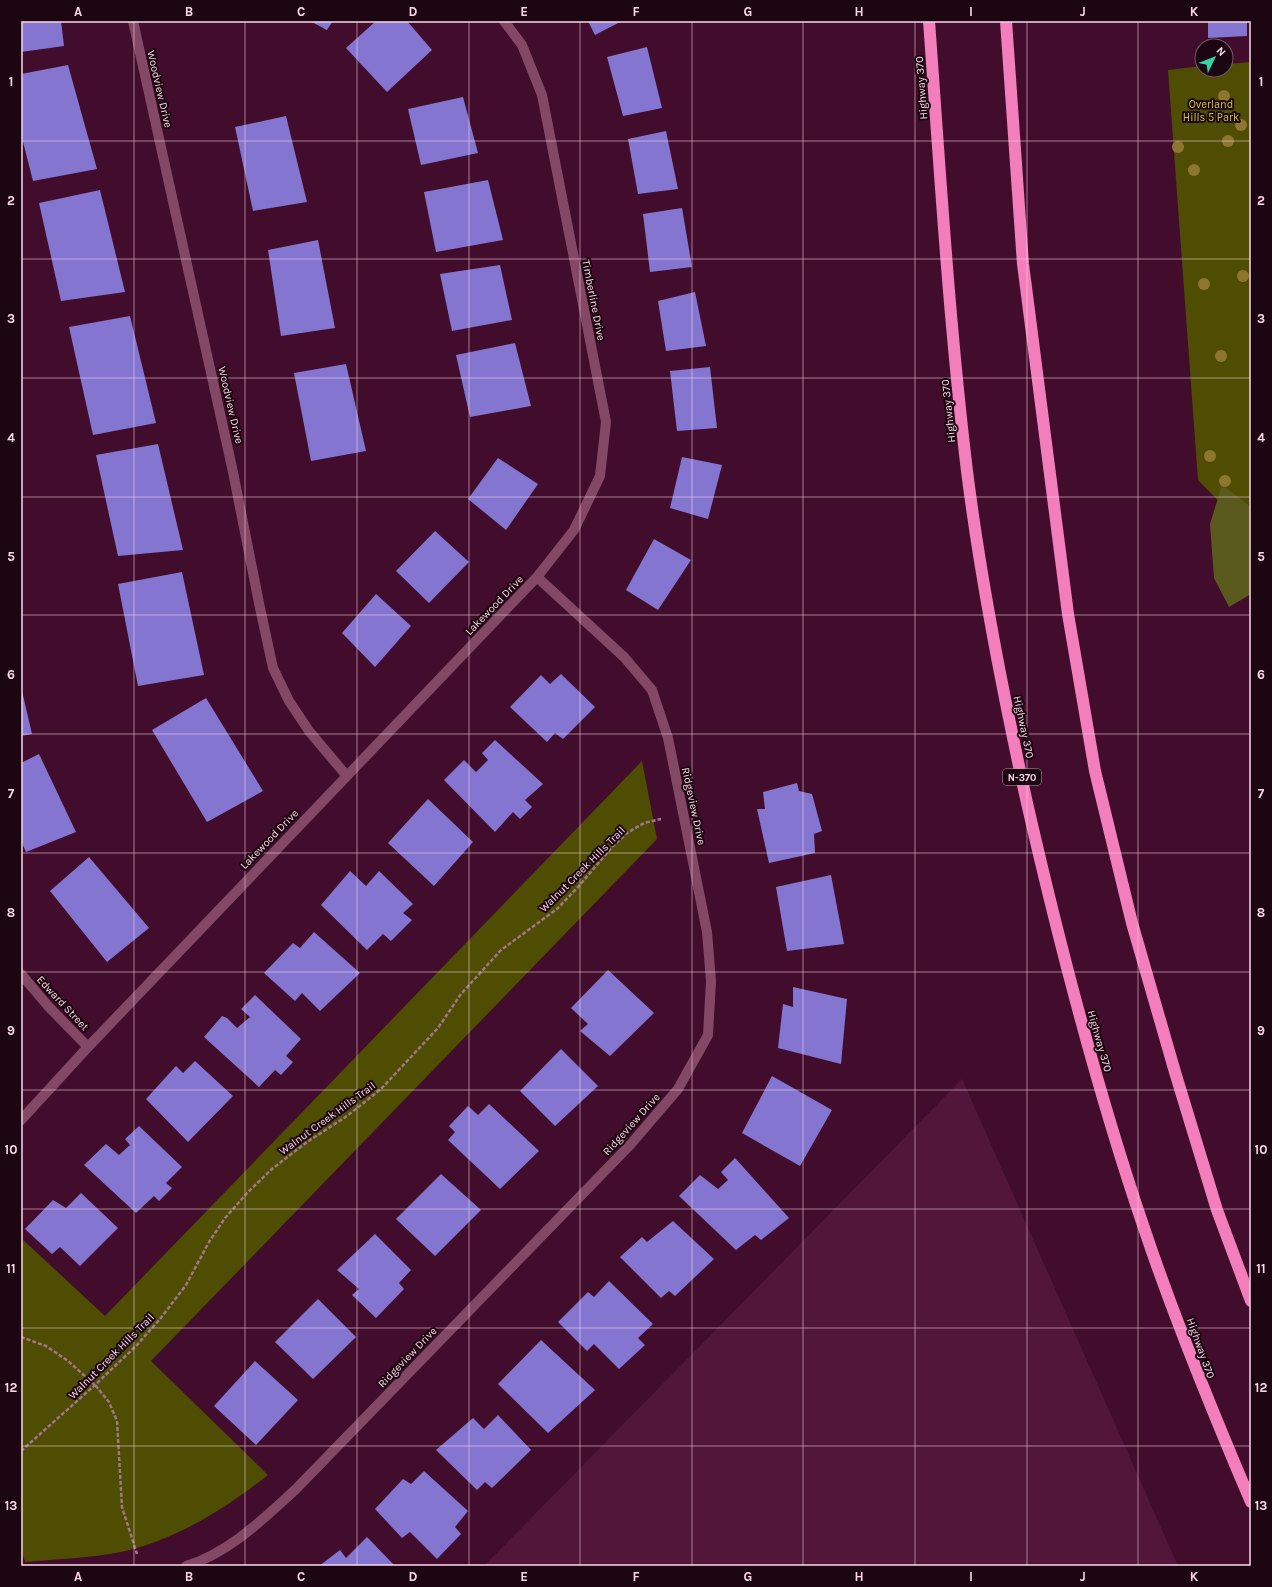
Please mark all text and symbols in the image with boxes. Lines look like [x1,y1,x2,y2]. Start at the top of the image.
text: A [74,4,82,19]
text: B [185,4,193,19]
text: C [297,4,305,19]
text: D [409,4,418,19]
text: E [520,4,528,19]
text: F [632,4,640,19]
text: G [744,4,752,19]
text: H [854,4,864,19]
text: I [969,4,973,19]
text: J [1080,4,1086,19]
text: K [1190,4,1199,19]
north arrow [1194,38,1234,78]
text: N [1214,44,1228,59]
street label: Woodview Drive [144,49,175,129]
street label: Highway 370 [913,56,930,120]
text: 1 [9,74,13,89]
text: 1 [1259,74,1263,89]
park label: Overland Hills 5 Park [1183,98,1239,124]
text: 2 [7,193,15,208]
text: 2 [1257,193,1265,208]
street label: Timberline Drive [579,259,608,342]
text: 3 [7,311,15,326]
text: 3 [1257,311,1265,326]
street label: Woodview Drive [215,365,246,445]
street label: Highway 370 [939,379,958,443]
text: 4 [7,430,15,445]
text: 4 [1257,430,1265,445]
text: 5 [7,549,15,564]
text: 5 [1257,549,1265,564]
street label: Lakewood Drive [463,573,526,638]
text: 6 [7,667,15,682]
text: 6 [1257,667,1265,682]
street label: Highway 370 [1011,695,1036,759]
street label: Ridgeview Drive [679,766,708,846]
road number: N-370 [1003,769,1041,785]
text: 7 [8,786,15,801]
text: 7 [1258,786,1265,801]
street label: Lakewood Drive [238,807,301,872]
street label: Walnut Creek Hills Trail [537,824,628,915]
text: 8 [7,905,15,920]
text: 8 [1257,905,1265,920]
street label: Edward Street [34,973,91,1033]
street label: Highway 370 [1085,1009,1115,1073]
text: 9 [7,1023,15,1038]
text: 9 [1257,1023,1265,1038]
street label: Walnut Creek Hills Trail [277,1079,378,1158]
street label: Ridgeview Drive [600,1090,663,1158]
text: 10 [5,1142,17,1157]
text: 10 [1255,1142,1267,1157]
text: 11 [6,1261,16,1276]
text: 11 [1256,1261,1266,1276]
street label: Walnut Creek Hills Trail [66,1311,157,1402]
street label: Highway 370 [1184,1316,1217,1380]
street label: Ridgeview Drive [375,1324,440,1390]
text: 12 [5,1380,17,1395]
text: 12 [1255,1380,1267,1395]
text: 13 [5,1498,17,1513]
text: 13 [1255,1498,1267,1513]
text: A [74,1569,82,1584]
text: B [185,1569,193,1584]
text: C [297,1569,305,1584]
text: D [409,1569,418,1584]
text: E [520,1569,528,1584]
text: F [632,1569,640,1584]
text: G [744,1569,752,1584]
text: H [854,1569,864,1584]
text: I [969,1569,973,1584]
text: J [1080,1569,1086,1584]
text: K [1190,1569,1199,1584]

